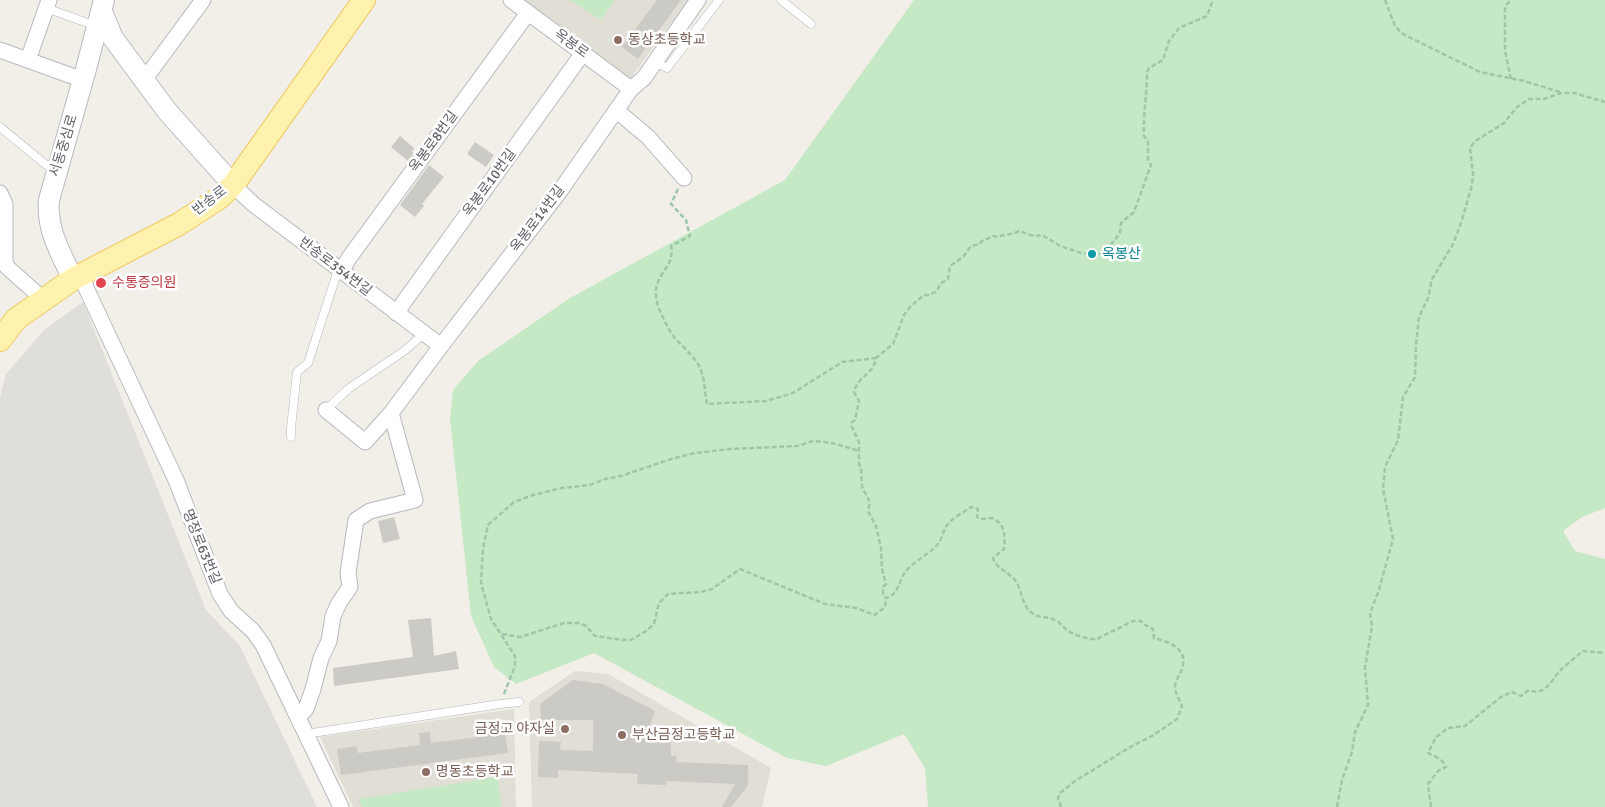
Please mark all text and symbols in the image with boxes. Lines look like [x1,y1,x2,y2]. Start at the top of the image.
street label: 옥봉로 [550,26,592,62]
place label: 동상초등학교 [628,32,705,48]
marker: 동상초등학교 [612,34,624,46]
street label: 옥봉로8번길 [406,108,462,176]
street label: 서동중심로 [47,113,81,179]
street label: 옥봉로10번길 [460,146,520,220]
street label: 옥봉로14번길 [507,182,569,256]
street label: 반송로 [190,183,230,219]
street label: 반송로354번길 [295,234,375,300]
place label: 옥봉산 [1102,246,1141,262]
marker: 옥봉산 [1086,248,1098,260]
place label: 수통증의원 [112,275,176,291]
marker: 수통증의원 [94,276,108,290]
street label: 명장로63번길 [178,507,224,587]
place label: 금정고 야자실 [475,721,555,737]
marker: 금정고 야자실 [559,723,571,735]
place label: 부산금정고등학교 [632,727,735,743]
marker: 부산금정고등학교 [616,729,628,741]
place label: 명동초등학교 [436,764,513,780]
marker: 명동초등학교 [420,766,432,778]

